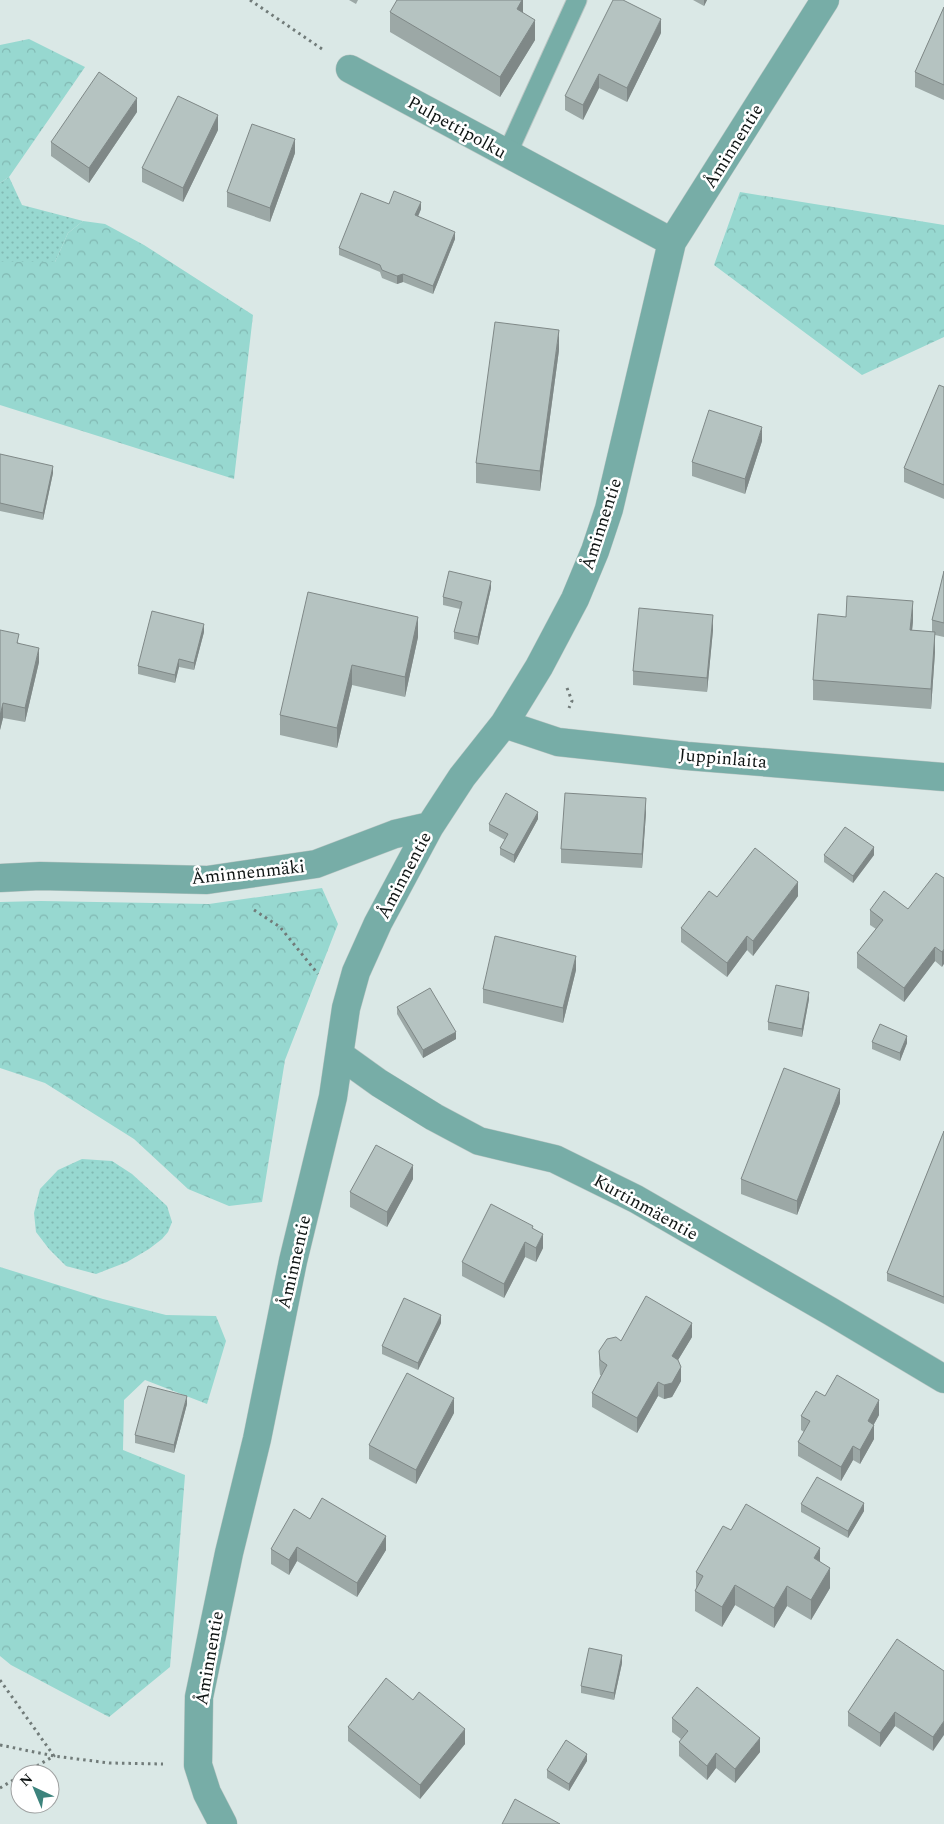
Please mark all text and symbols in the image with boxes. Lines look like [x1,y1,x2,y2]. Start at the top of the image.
street label: Pulpettipolku [402,89,511,166]
street label: Åminnentie [697,99,770,194]
street label: Åminnentie [574,475,629,574]
street label: Juppinlaita [678,741,768,776]
street label: Åminnentie [370,827,439,924]
street label: Åminnenmäki [190,853,306,892]
street label: Kurtinmäentie [588,1167,703,1247]
street label: Åminnentie [271,1213,318,1312]
street label: Åminnentie [188,1609,231,1707]
north arrow [10,1764,60,1814]
text: N [15,1768,38,1792]

